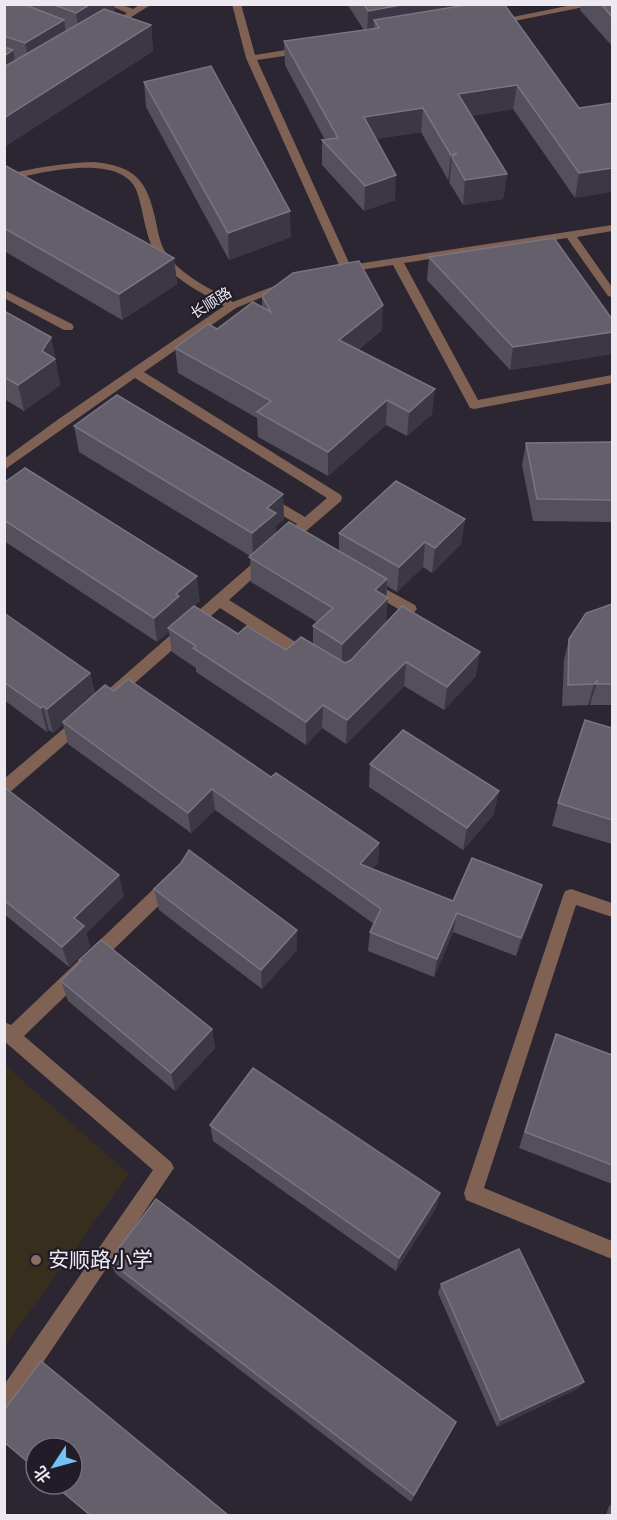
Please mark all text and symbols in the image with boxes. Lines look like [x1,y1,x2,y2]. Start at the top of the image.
street label: 长顺路 [187,283,235,323]
place label: 安顺路小学 [48,1245,153,1273]
marker: 安顺路小学 [29,1253,43,1267]
north arrow [24,1436,84,1496]
text: 北 [29,1462,55,1487]

